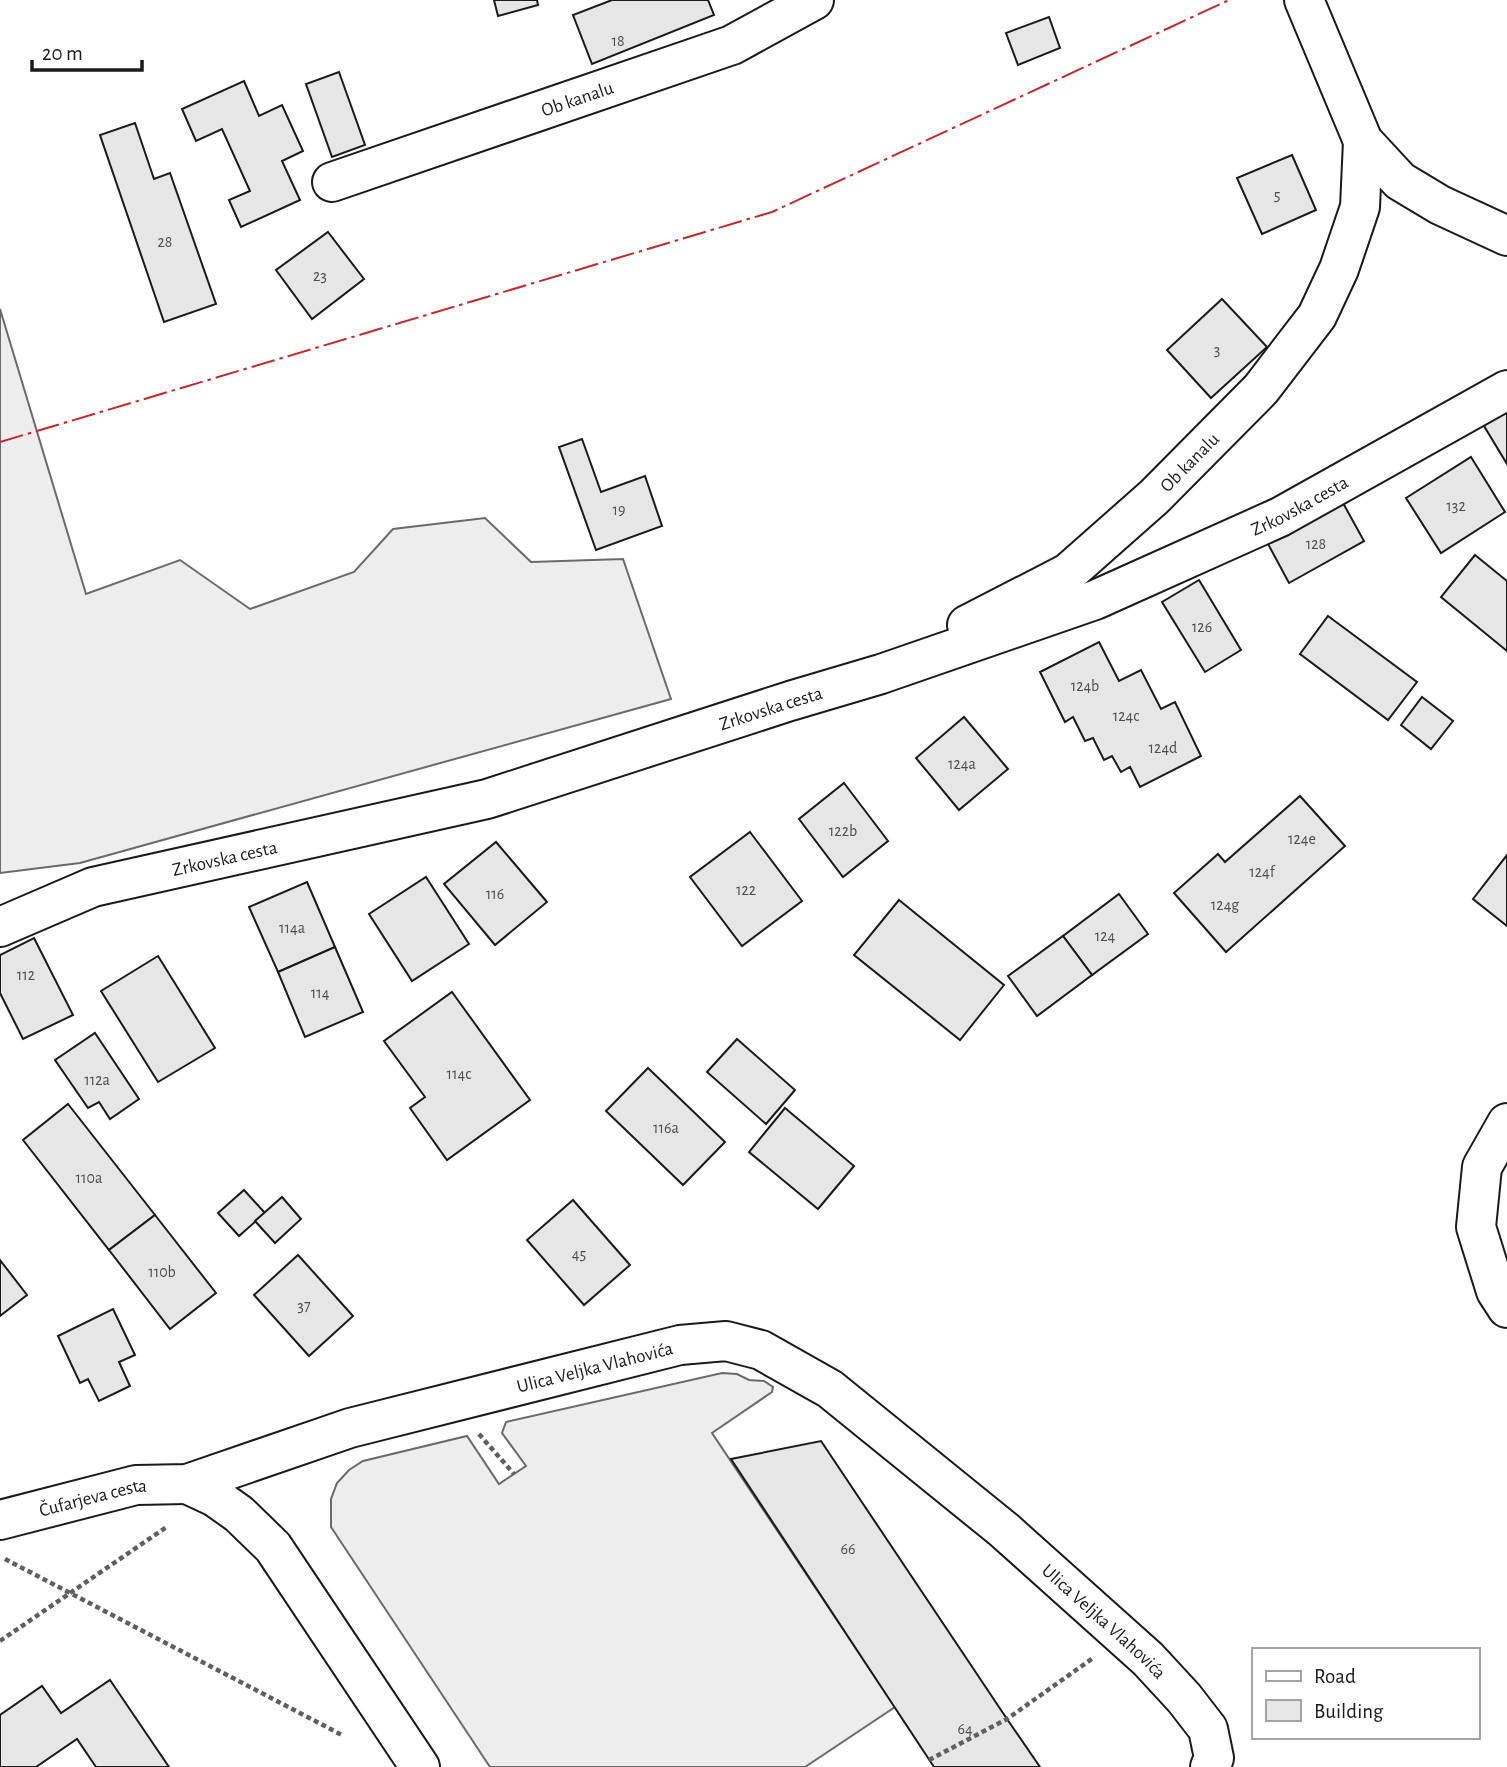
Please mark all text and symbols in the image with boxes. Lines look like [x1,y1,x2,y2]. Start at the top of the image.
scale bar [32,28,142,72]
house number: 18 [611,33,625,49]
text: 20 m [42,43,83,64]
street label: Ob kanalu [539,78,616,121]
house number: 5 [1274,187,1280,203]
house number: 28 [158,234,172,250]
house number: 23 [313,268,327,284]
house number: 3 [1214,342,1220,358]
street label: Ob kanalu [1157,429,1223,496]
street label: Zrkovska cesta [1248,473,1352,540]
house number: 132 [1446,498,1466,514]
house number: 19 [612,502,626,518]
house number: 128 [1306,536,1326,552]
house number: 126 [1192,619,1212,635]
house number: 124b [1071,678,1099,694]
street label: Zrkovska cesta [717,684,825,734]
house number: 124c [1113,708,1139,724]
house number: 124d [1149,740,1177,756]
house number: 124a [948,756,976,772]
house number: 122b [829,823,857,839]
house number: 124e [1288,831,1316,847]
street label: Zrkovska cesta [171,838,279,880]
house number: 124f [1249,864,1276,880]
house number: 122 [736,882,756,898]
house number: 116 [486,886,504,902]
house number: 124g [1211,897,1239,913]
house number: 114a [279,920,305,936]
house number: 124 [1095,928,1116,944]
house number: 112 [17,967,35,983]
house number: 114 [311,985,330,1001]
house number: 114c [447,1066,471,1082]
house number: 112a [84,1072,110,1088]
house number: 116a [653,1120,679,1136]
house number: 110a [76,1170,102,1186]
house number: 45 [572,1246,586,1262]
house number: 110b [148,1264,176,1280]
house number: 37 [297,1298,311,1314]
street label: Ulica Veljka Vlahovića [515,1339,675,1397]
street label: Čufarjeva cesta [37,1477,147,1521]
house number: 66 [840,1541,856,1557]
street label: Ulica Veljka Vlahovića [1038,1561,1169,1683]
legend [1252,1648,1479,1739]
text: Road [1314,1666,1356,1687]
text: Building [1314,1701,1384,1722]
house number: 64 [957,1721,973,1737]

